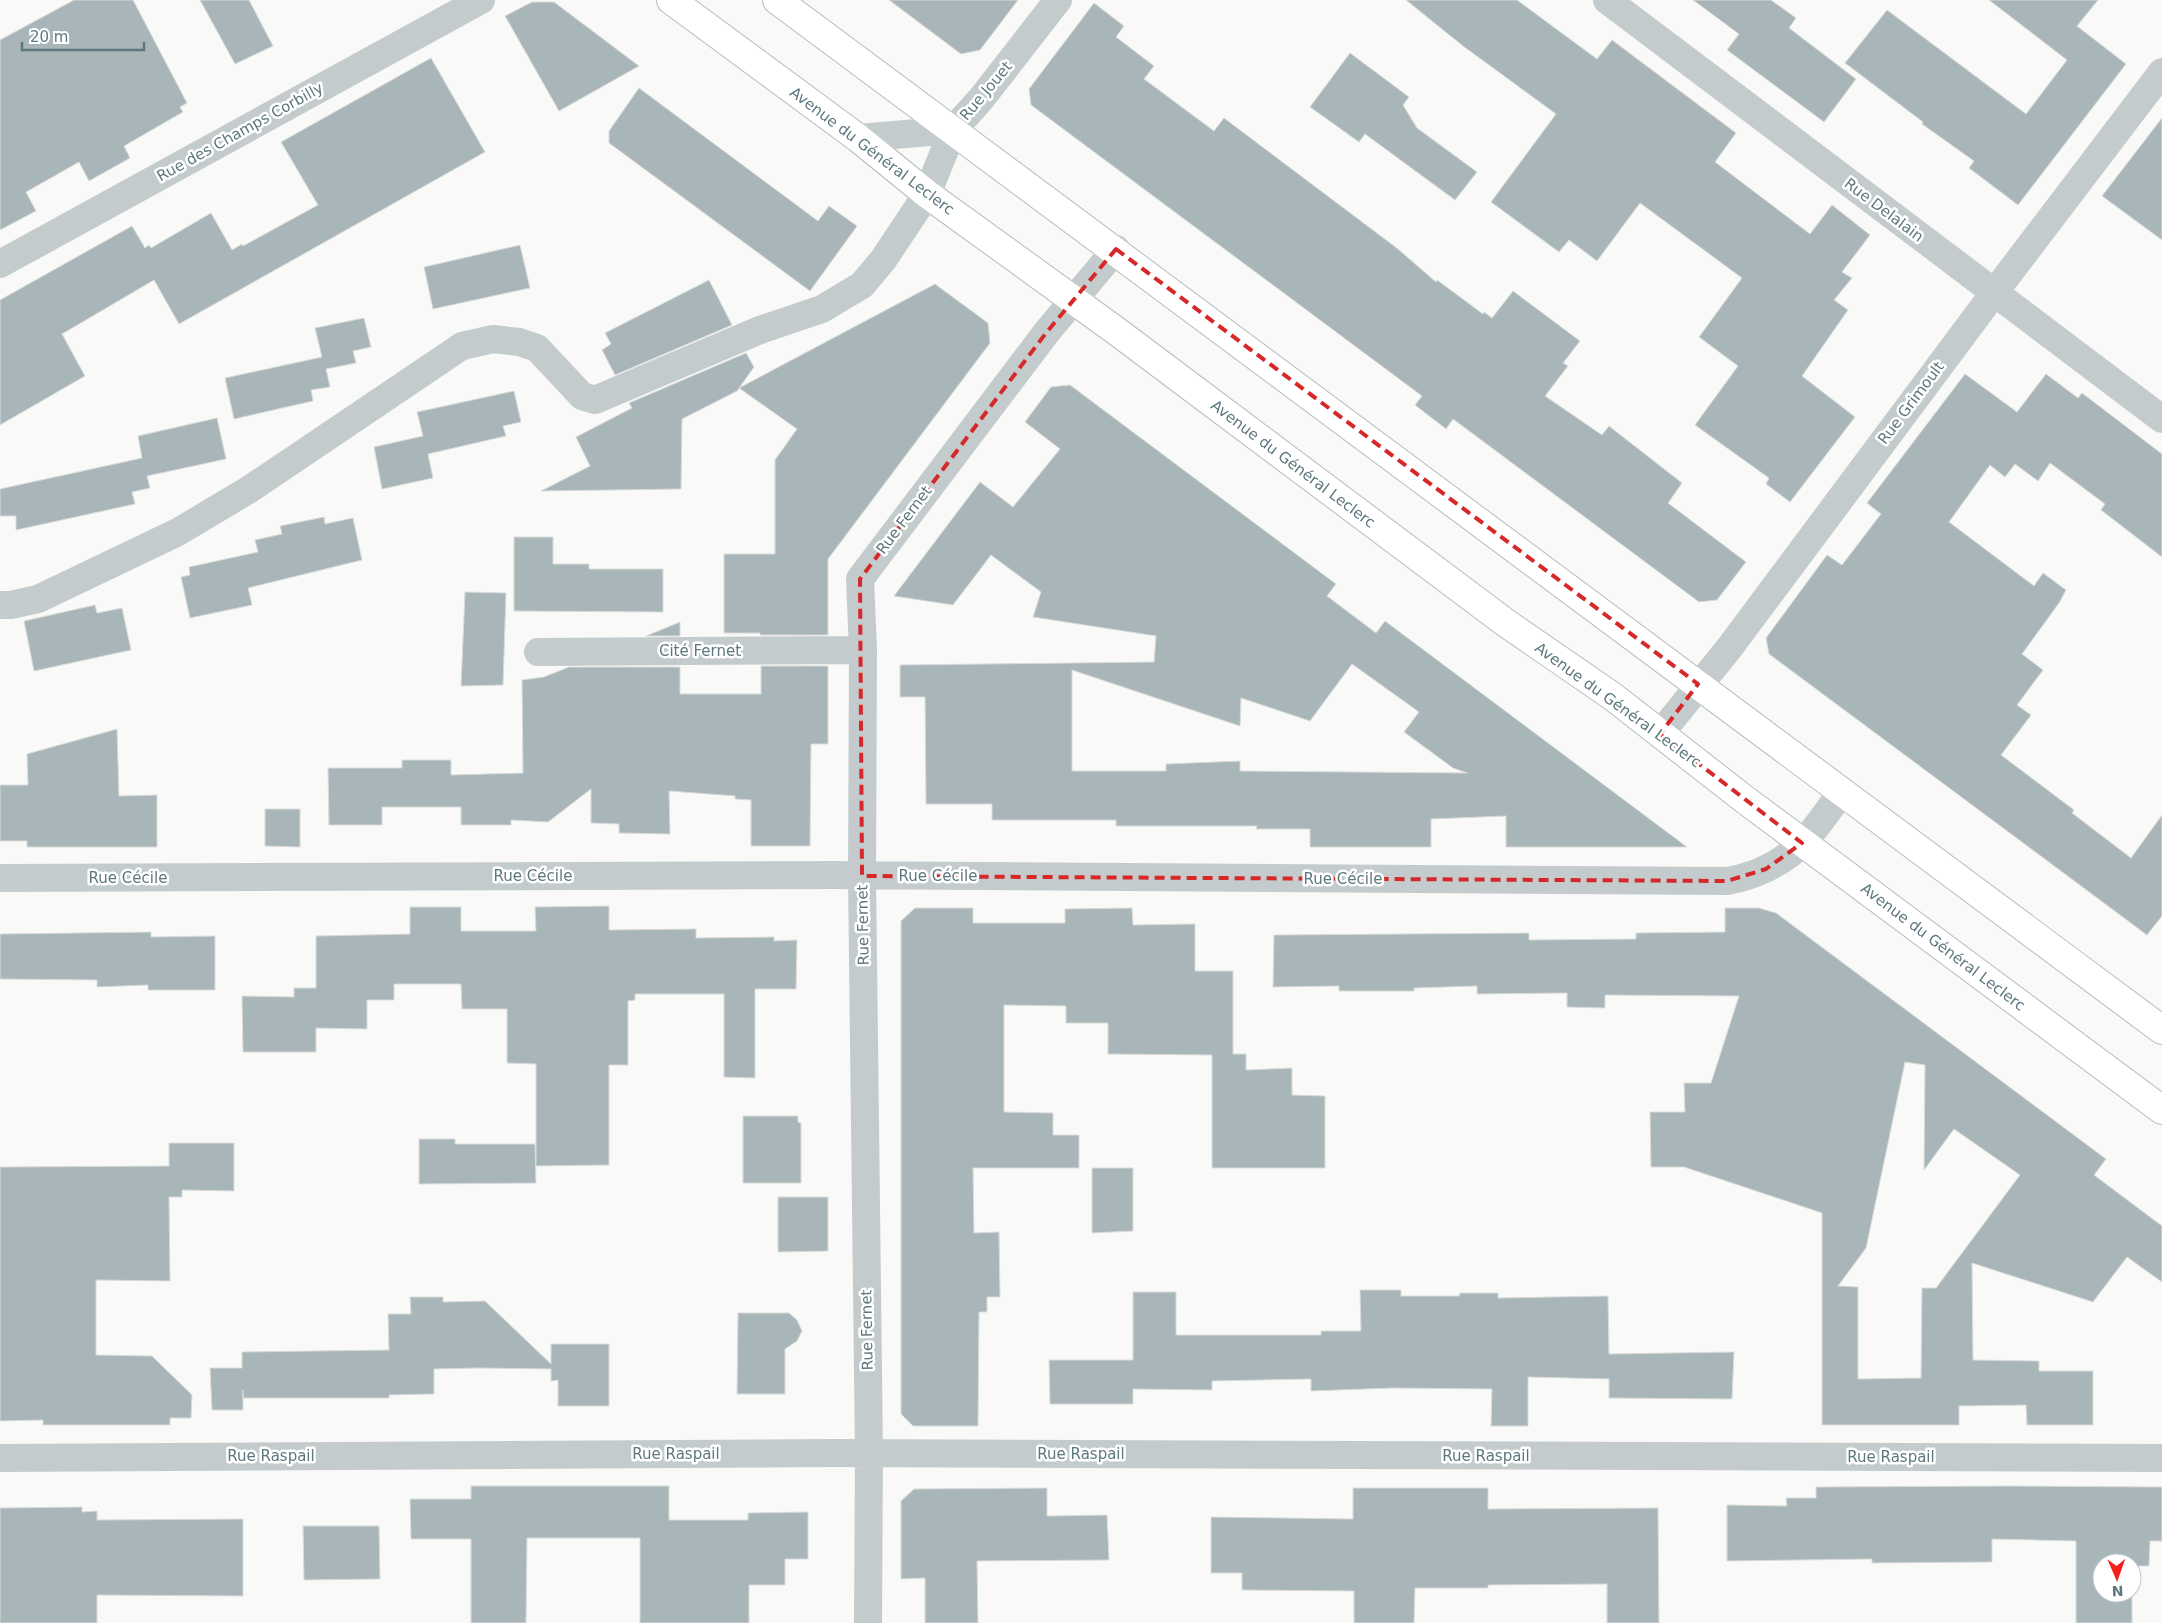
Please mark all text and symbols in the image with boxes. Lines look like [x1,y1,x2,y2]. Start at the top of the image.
scale bar [22,20,145,52]
text: 20 m [30,28,68,46]
street label: Rue Jouet [956,58,1016,124]
street label: Rue des Champs Corbilly [154,79,326,185]
street label: Avenue du Général Leclerc [786,83,958,219]
street label: Rue Delalain [1841,174,1927,246]
street label: Rue Grimoult [1874,358,1948,448]
street label: Avenue du Général Leclerc [1207,396,1379,532]
street label: Rue Fernet [872,482,936,558]
street label: Avenue du Général Leclerc [1531,639,1705,771]
street label: Cité Fernet [659,642,741,660]
street label: Rue Cécile [494,867,572,885]
street label: Rue Cécile [899,867,977,885]
street label: Rue Cécile [89,869,167,887]
street label: Rue Cécile [1304,870,1382,888]
street label: Avenue du Général Leclerc [1857,879,2029,1015]
street label: Rue Fernet [853,884,873,966]
street label: Rue Fernet [857,1289,877,1371]
street label: Rue Raspail [632,1445,720,1463]
street label: Rue Raspail [1037,1445,1125,1463]
street label: Rue Raspail [227,1447,315,1465]
street label: Rue Raspail [1442,1447,1530,1465]
street label: Rue Raspail [1847,1448,1935,1466]
north arrow [2092,1553,2142,1603]
text: N [2111,1583,2124,1599]

